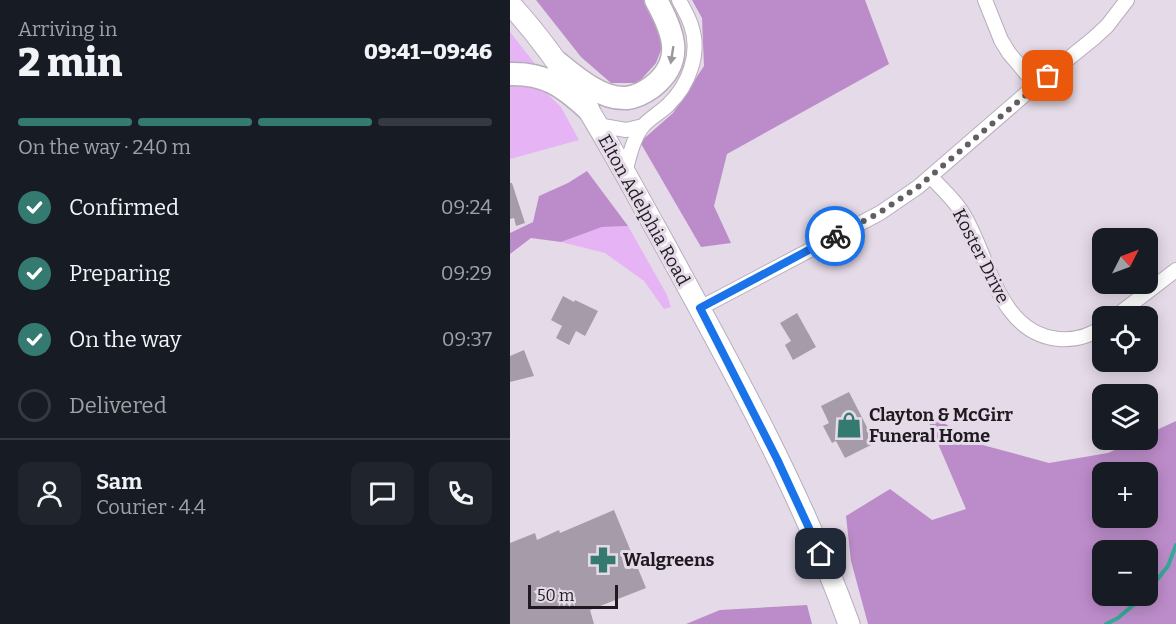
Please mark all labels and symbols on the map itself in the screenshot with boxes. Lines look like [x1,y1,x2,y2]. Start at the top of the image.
one-way arrow [668,45,677,64]
pin [1022,50,1073,101]
street label: Elton Adelphia Road [593,131,695,289]
street label: Koster Drive [948,205,1014,307]
courier [805,206,865,266]
north arrow [1092,228,1158,294]
place label: Clayton & McGirr Funeral Home [869,404,1014,447]
shop icon: Clayton & McGirr Funeral Home [834,410,864,440]
pin [795,528,846,579]
pharmacy icon: Walgreens [588,545,618,575]
place label: Walgreens [623,549,715,571]
scale bar [528,582,618,610]

